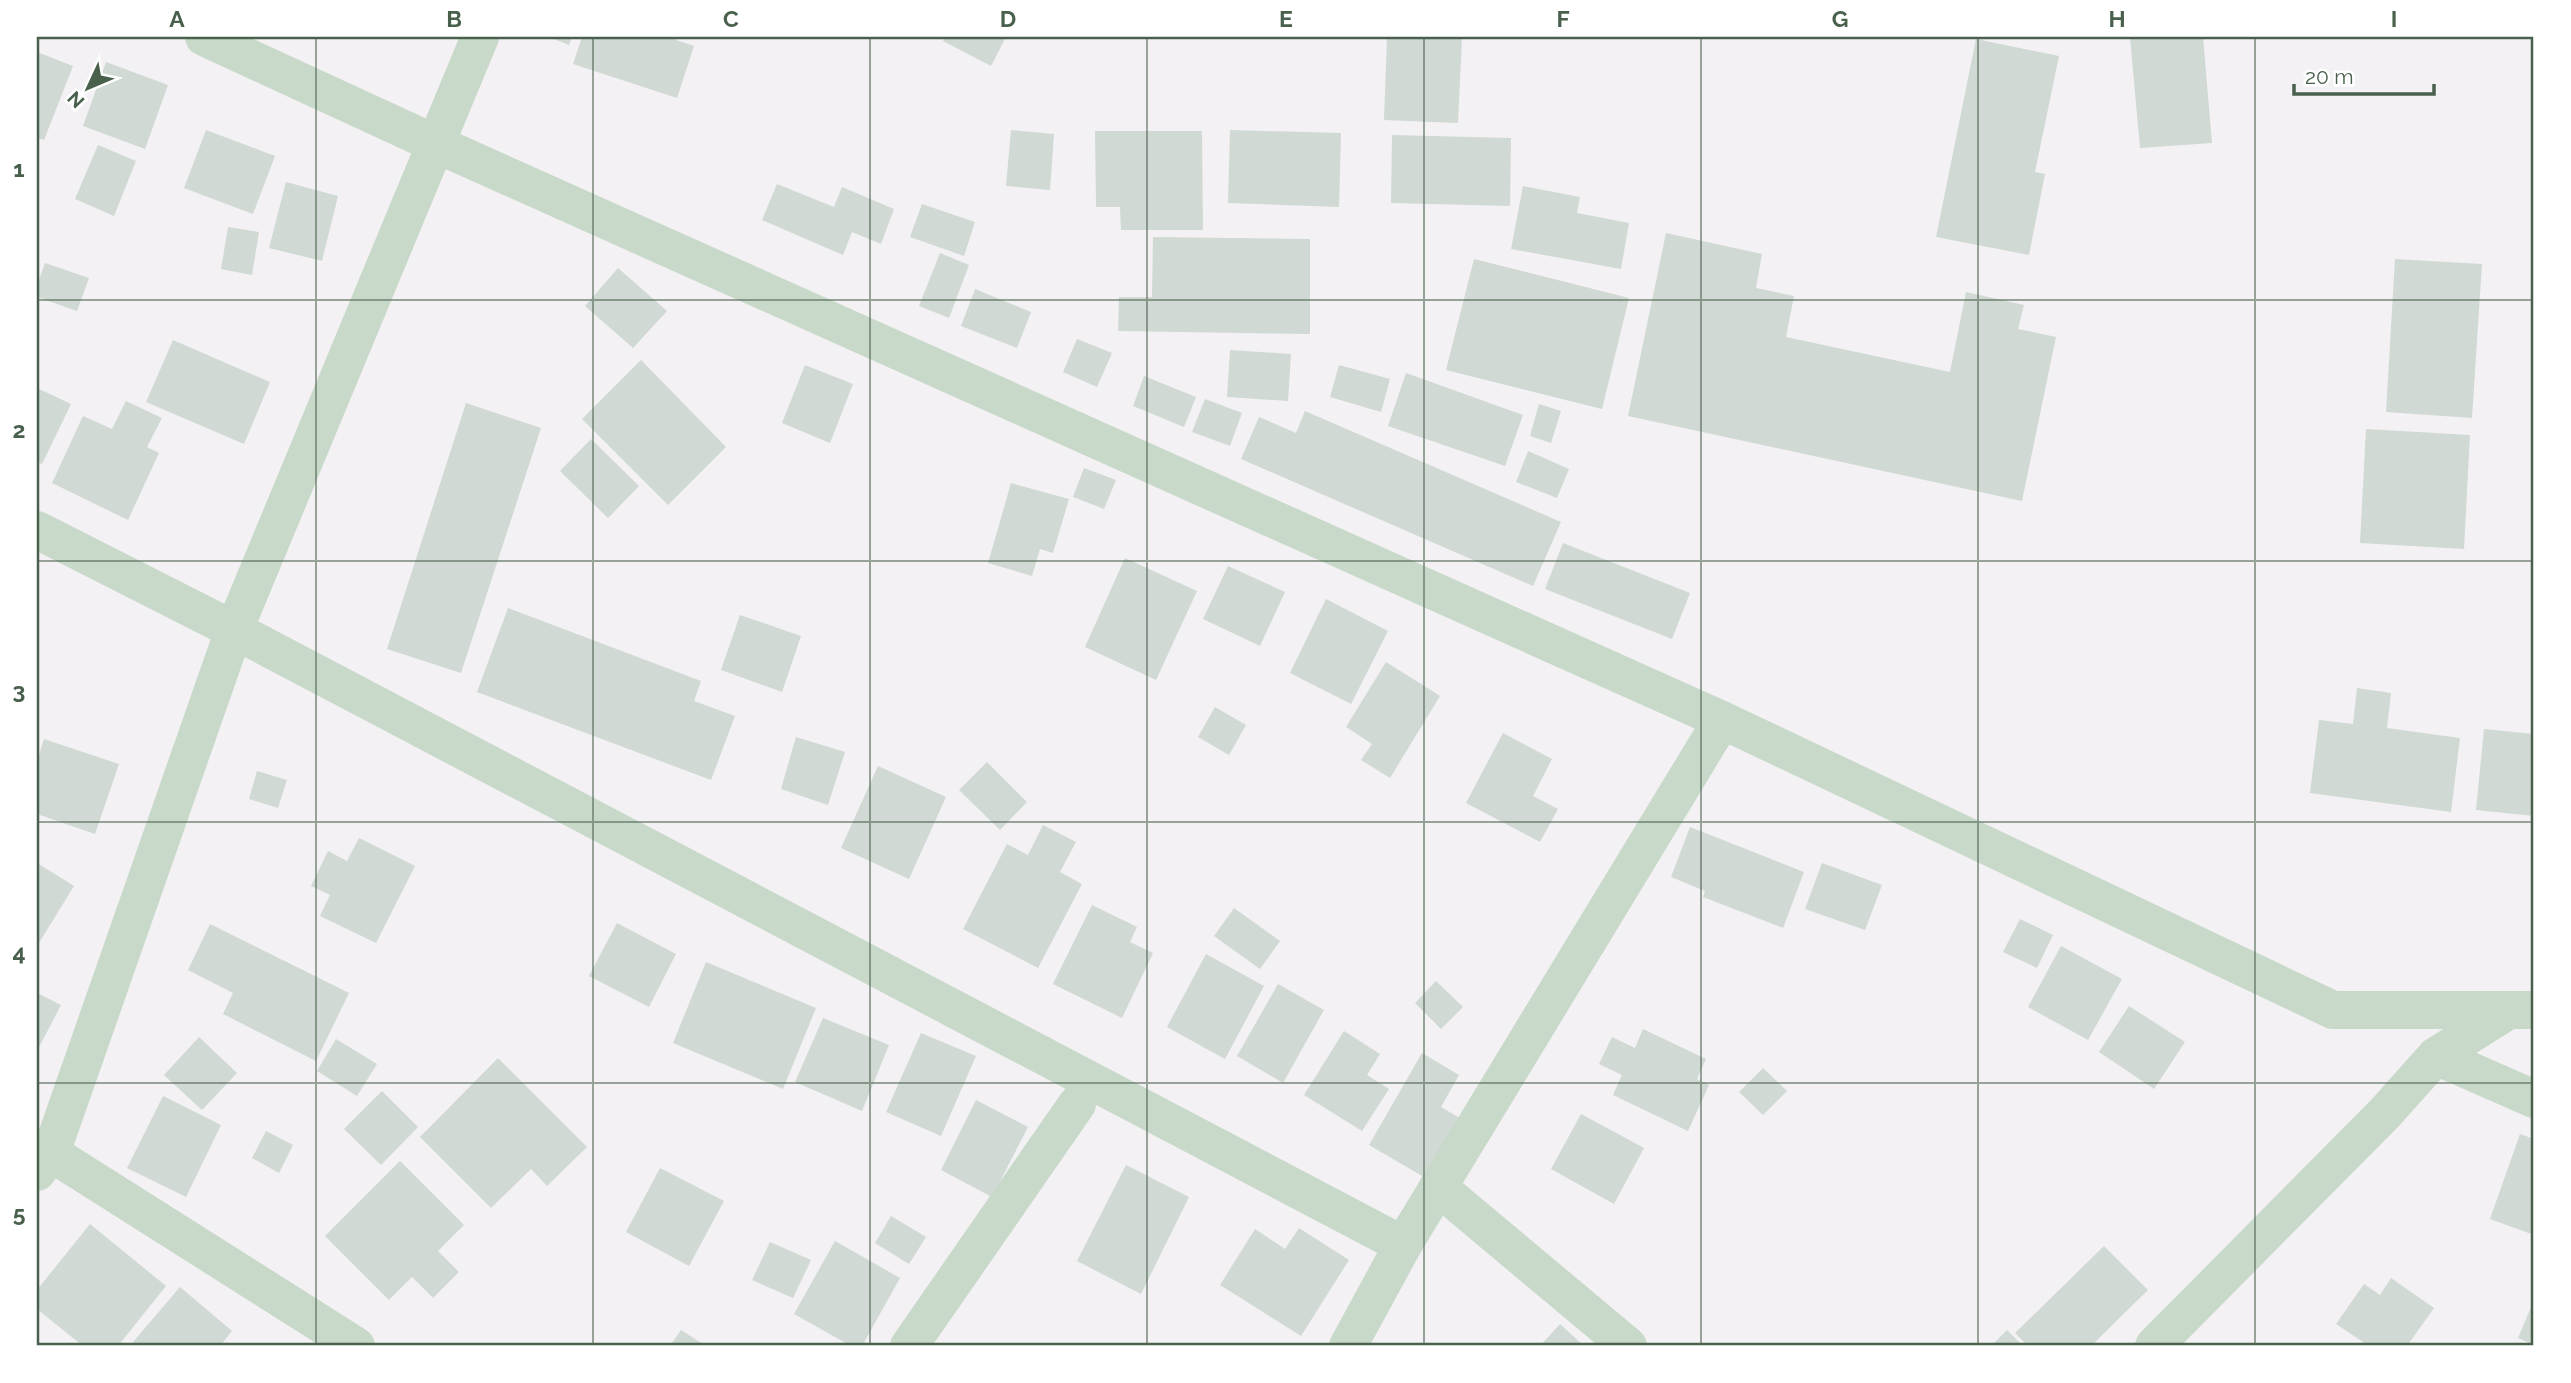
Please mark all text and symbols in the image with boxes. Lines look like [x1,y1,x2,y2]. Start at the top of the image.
text: A [169,5,185,32]
text: B [446,5,462,32]
text: C [723,5,739,32]
text: D [1000,5,1016,32]
text: E [1279,5,1293,32]
text: F [1556,5,1570,32]
text: G [1832,5,1848,32]
text: H [2108,5,2126,32]
text: I [2391,5,2397,32]
north arrow [52,52,122,122]
scale bar [2294,52,2434,96]
text: 20 m [2305,64,2353,89]
text: N [63,87,89,113]
text: 1 [13,155,25,182]
text: 2 [13,416,25,443]
text: 3 [13,677,25,704]
text: 4 [12,939,26,966]
text: 5 [13,1200,26,1227]

